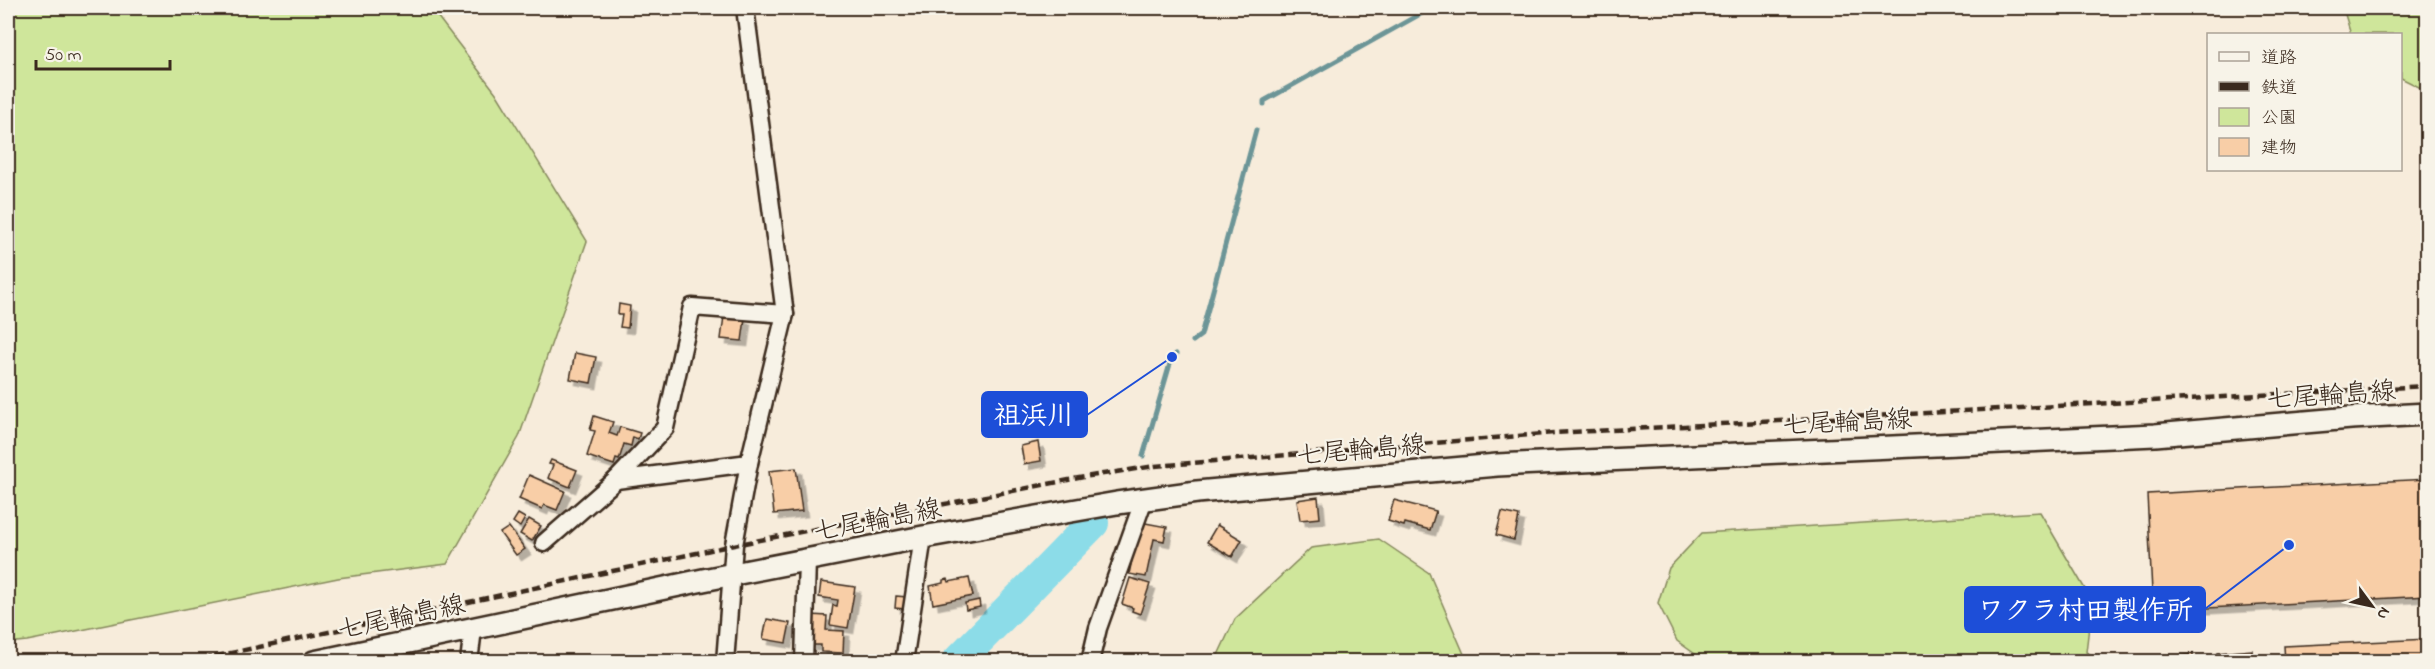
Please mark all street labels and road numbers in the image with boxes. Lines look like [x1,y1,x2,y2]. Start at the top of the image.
street label: 七尾輪島線 [2265,374,2397,420]
street label: 七尾輪島線 [1781,402,1913,446]
street label: 七尾輪島線 [1295,427,1428,477]
street label: 七尾輪島線 [810,491,945,553]
street label: 七尾輪島線 [334,587,469,651]

